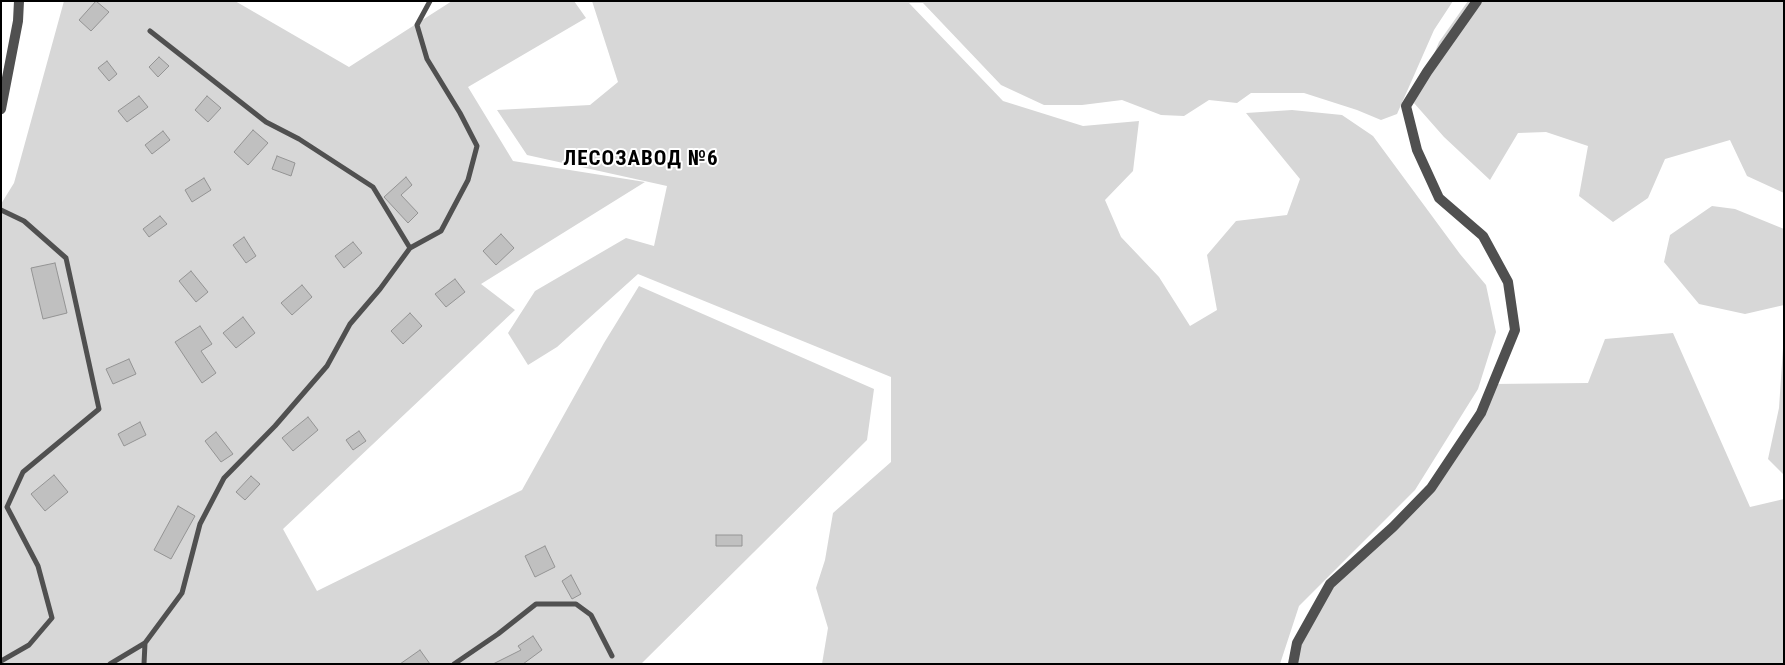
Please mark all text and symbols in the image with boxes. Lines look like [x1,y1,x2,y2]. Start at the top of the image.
district label: ЛЕСОЗАВОД №6 [562,147,720,173]

